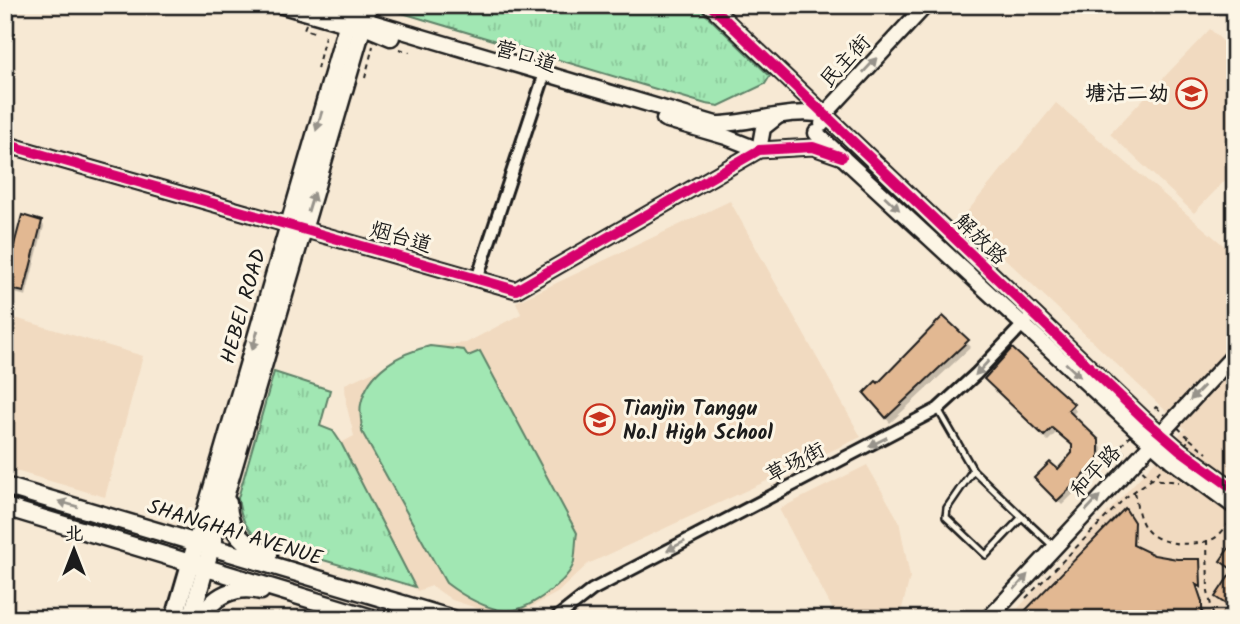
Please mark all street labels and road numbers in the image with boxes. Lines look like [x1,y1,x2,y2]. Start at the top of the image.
street label: 民主街 [813,28,880,96]
street label: 营口道 [491,32,561,82]
street label: 解放路 [946,206,1014,274]
street label: 烟台道 [366,214,435,263]
street label: HEBEI ROAD [212,245,277,368]
street label: 草场街 [760,434,831,492]
street label: 和平路 [1063,438,1130,506]
street label: SHANGHAI AVENUE [143,491,327,576]

